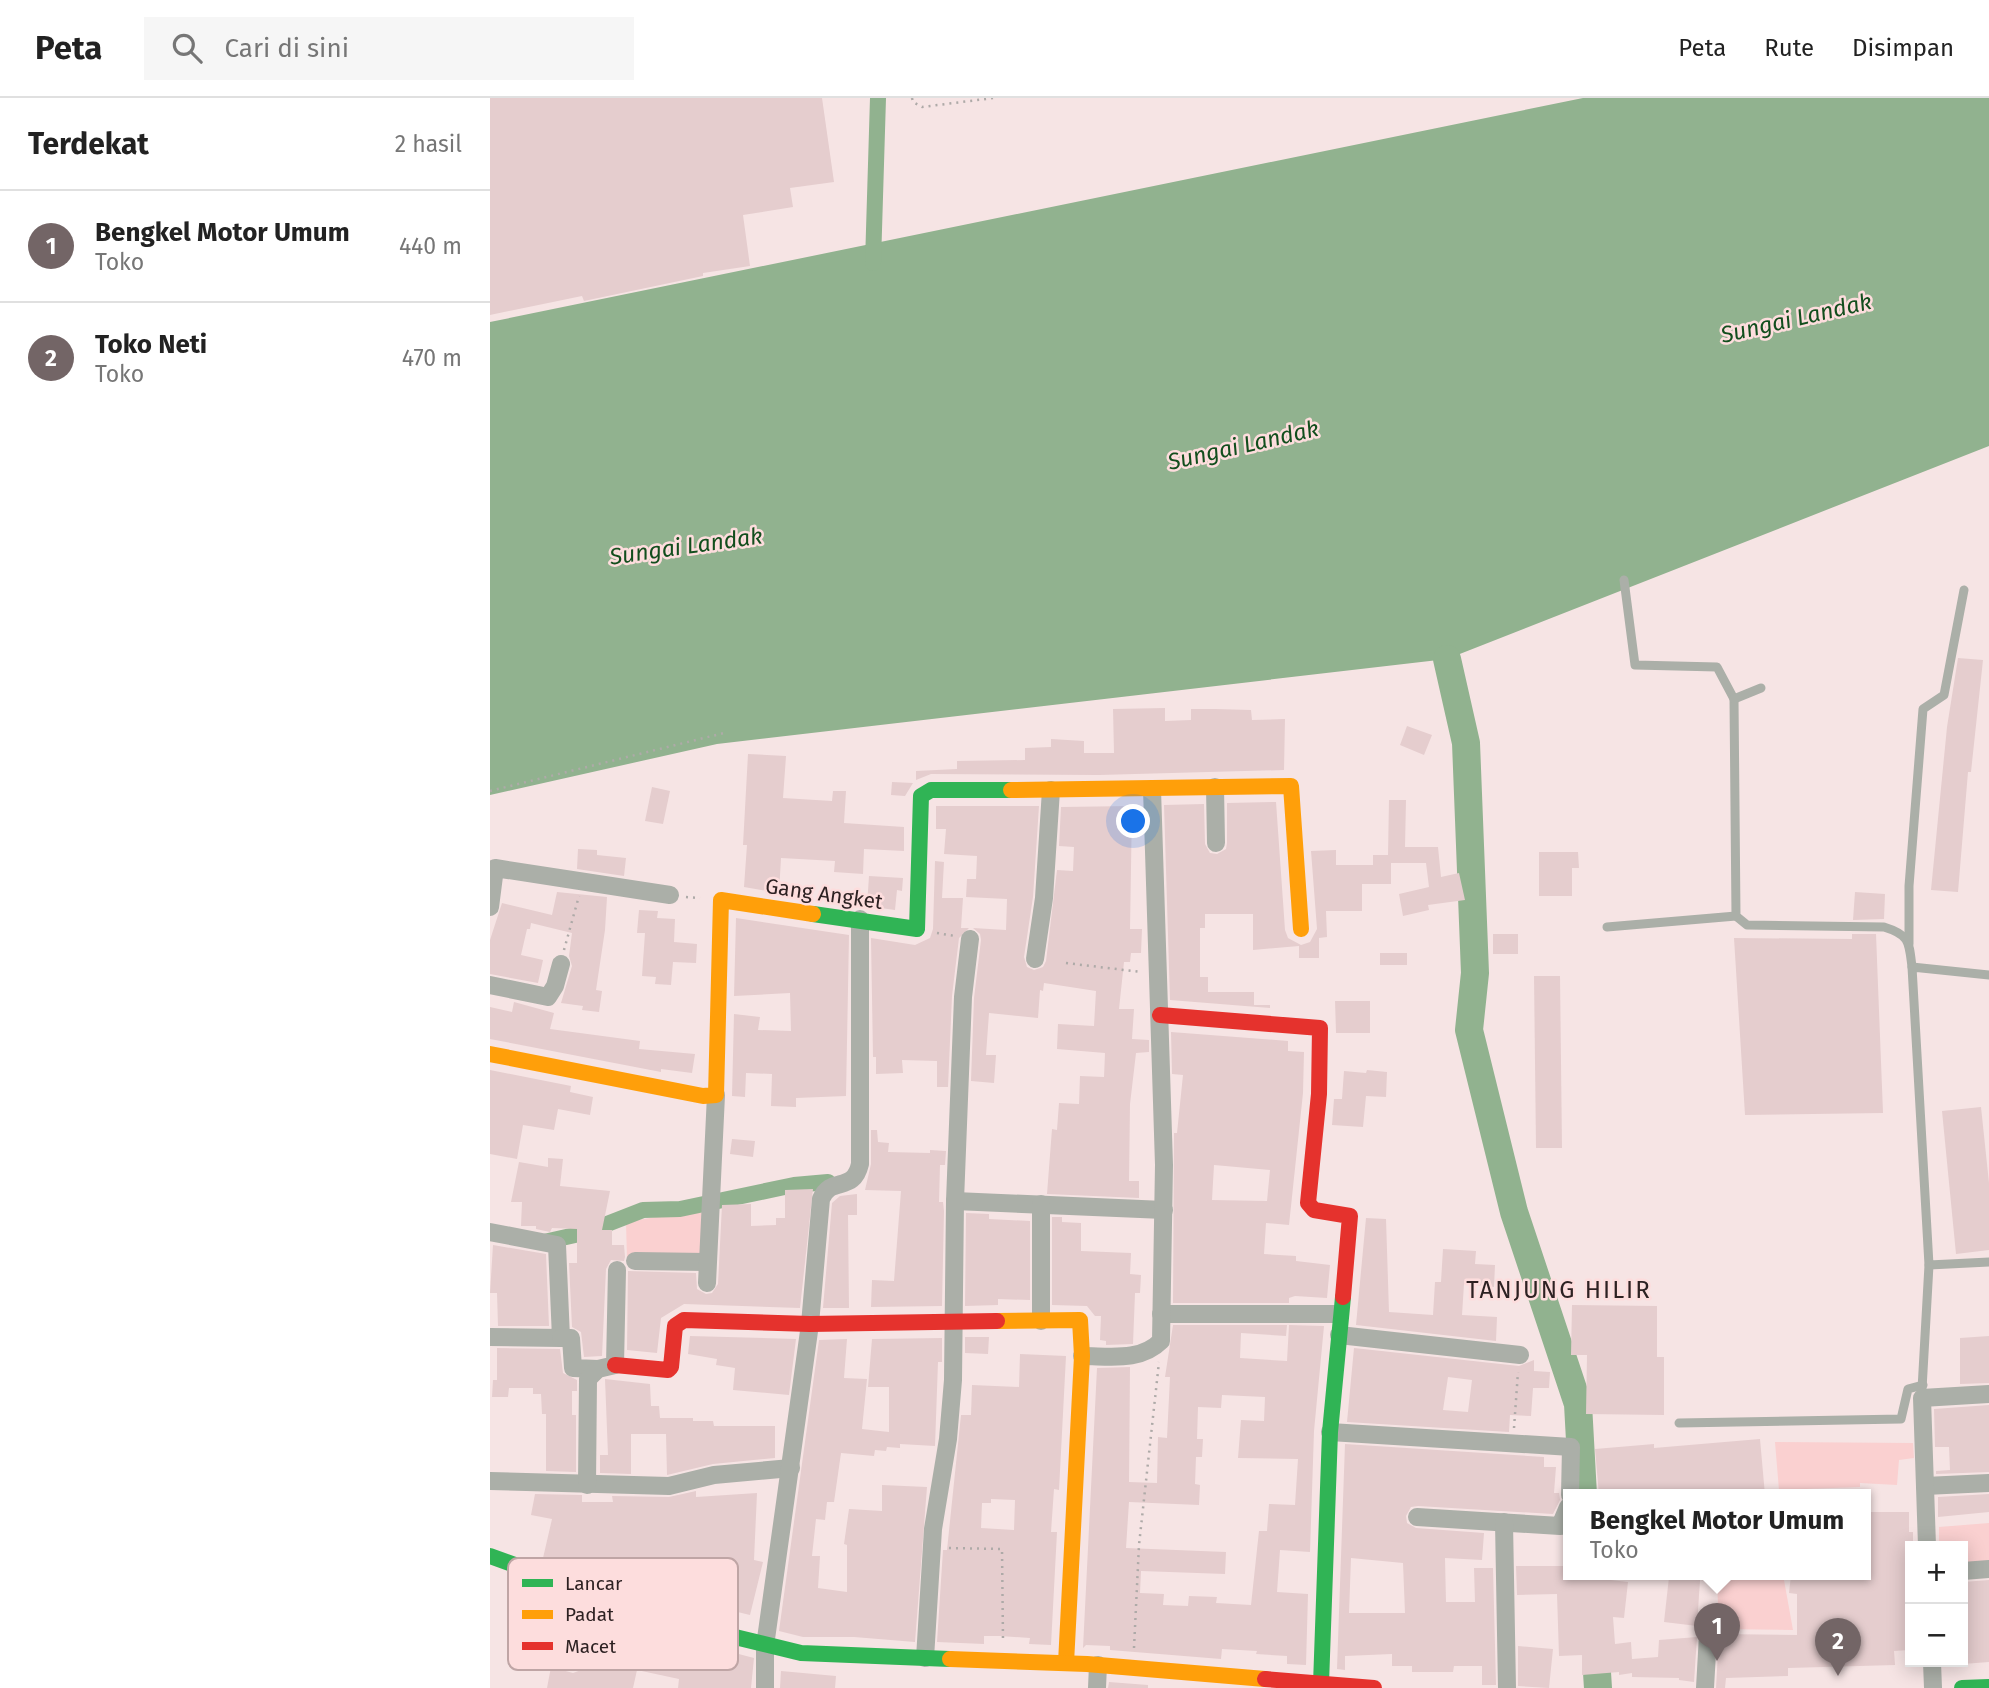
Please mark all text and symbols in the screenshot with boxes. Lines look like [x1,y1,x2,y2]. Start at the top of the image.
search box [144,17,634,80]
text: Peta [35,28,102,68]
icon: search [168,29,206,67]
text: Cari di sini [224,33,349,64]
text: Peta [1678,34,1726,62]
text: Rute [1764,34,1814,62]
text: Disimpan [1852,34,1954,62]
text: Terdekat [28,126,149,162]
text: 2 hasil [395,130,462,158]
text: Bengkel Motor Umum [95,217,350,248]
text: 1 [46,232,56,260]
text: 440 m [399,232,462,260]
text: Toko [95,248,144,276]
water label: Sungai Landak [1717,287,1874,349]
text: Toko Neti [95,329,207,360]
text: 2 [45,344,57,372]
text: 470 m [402,344,462,372]
text: Toko [95,360,144,388]
water label: Sungai Landak [1164,414,1321,476]
water label: Sungai Landak [607,521,764,571]
your location [1116,804,1150,838]
street label: Gang Angket [764,873,885,915]
district label: TANJUNG HILIR [1466,1276,1652,1304]
popup [1563,1489,1871,1580]
text: Bengkel Motor Umum [1590,1505,1844,1536]
text: Toko [1590,1536,1639,1564]
map controls [1905,1541,1968,1667]
button: + [1905,1541,1968,1604]
legend [508,1558,738,1670]
text: Lancar [565,1572,623,1595]
text: Padat [565,1603,614,1626]
pin: 1 [1694,1603,1740,1661]
button: − [1905,1604,1968,1667]
pin: 2 [1815,1618,1861,1676]
text: Macet [565,1635,616,1658]

